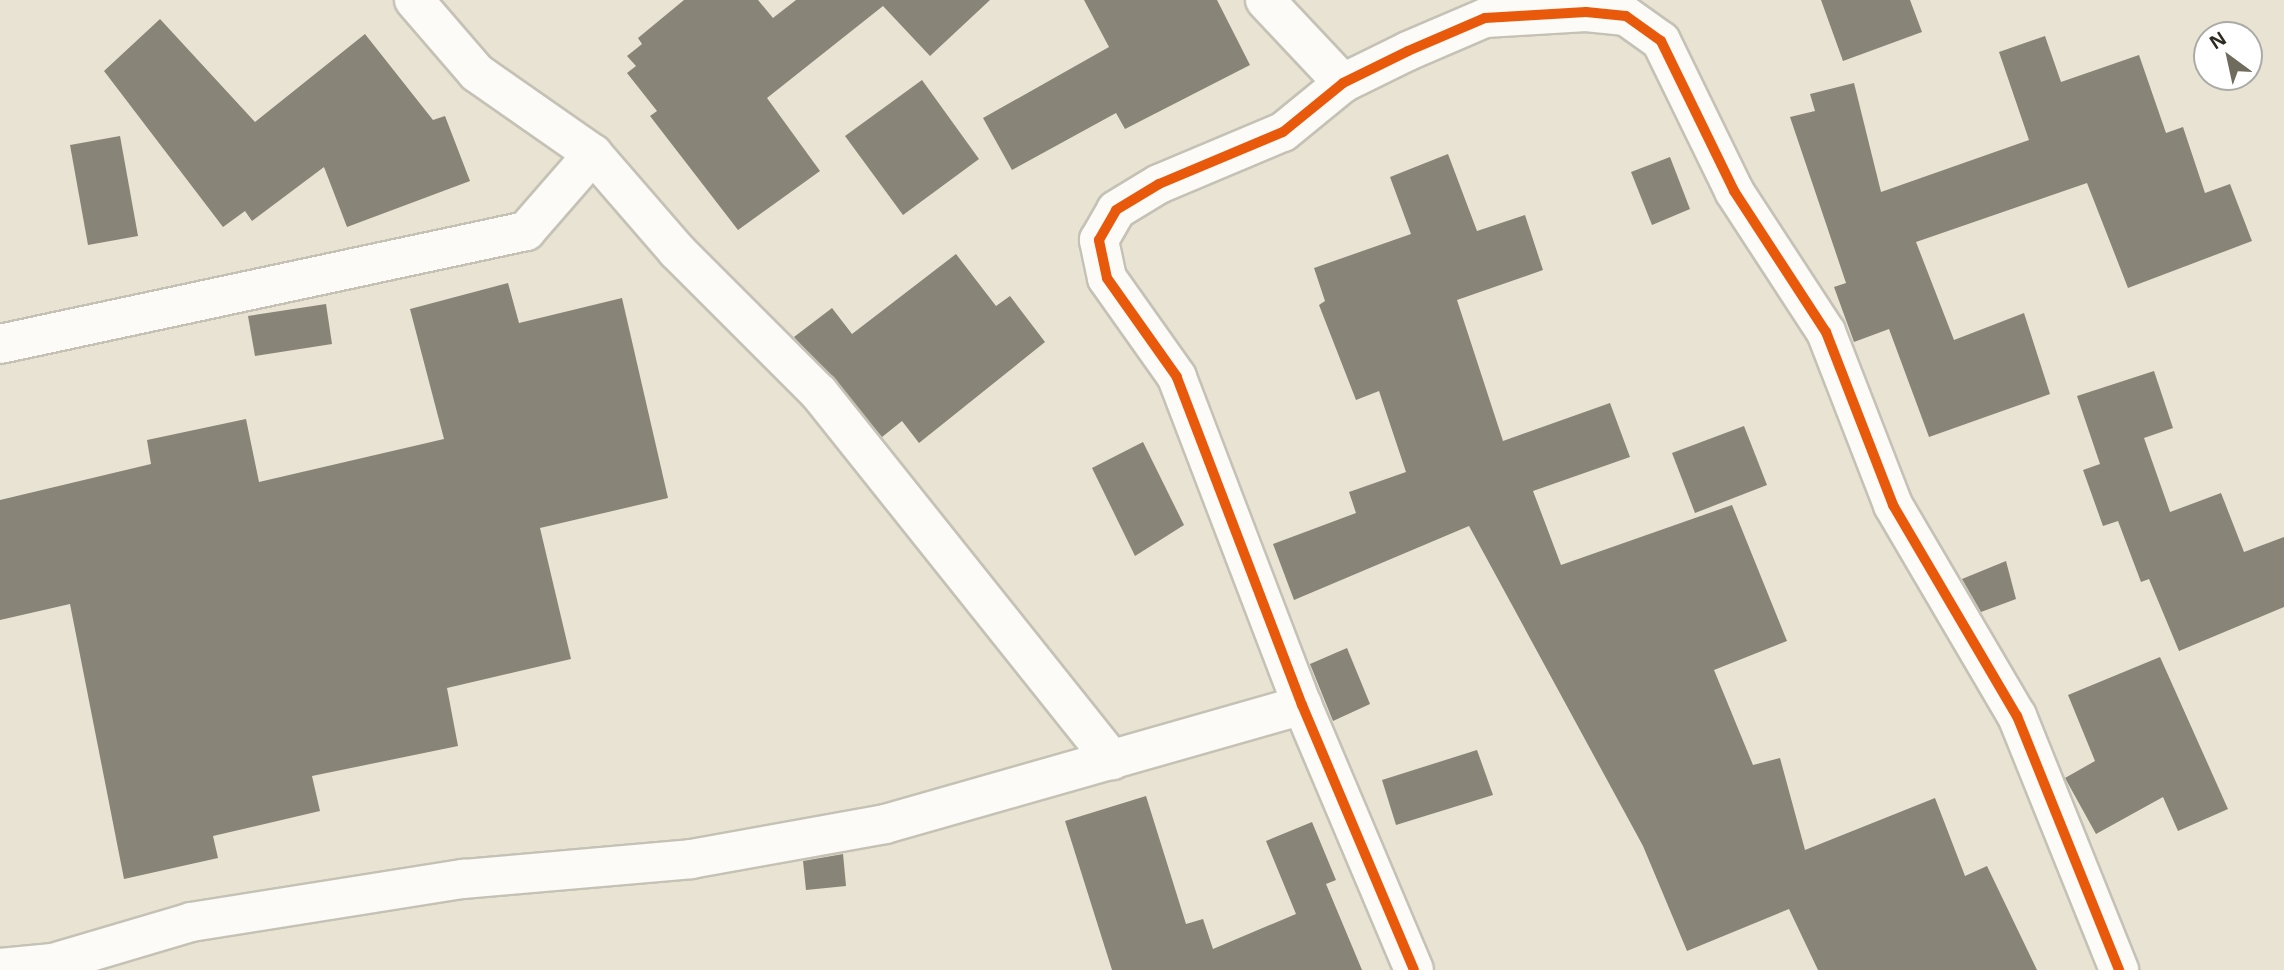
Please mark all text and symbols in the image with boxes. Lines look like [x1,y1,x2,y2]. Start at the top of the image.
north arrow [2193,21,2263,91]
text: N [2204,25,2231,55]

